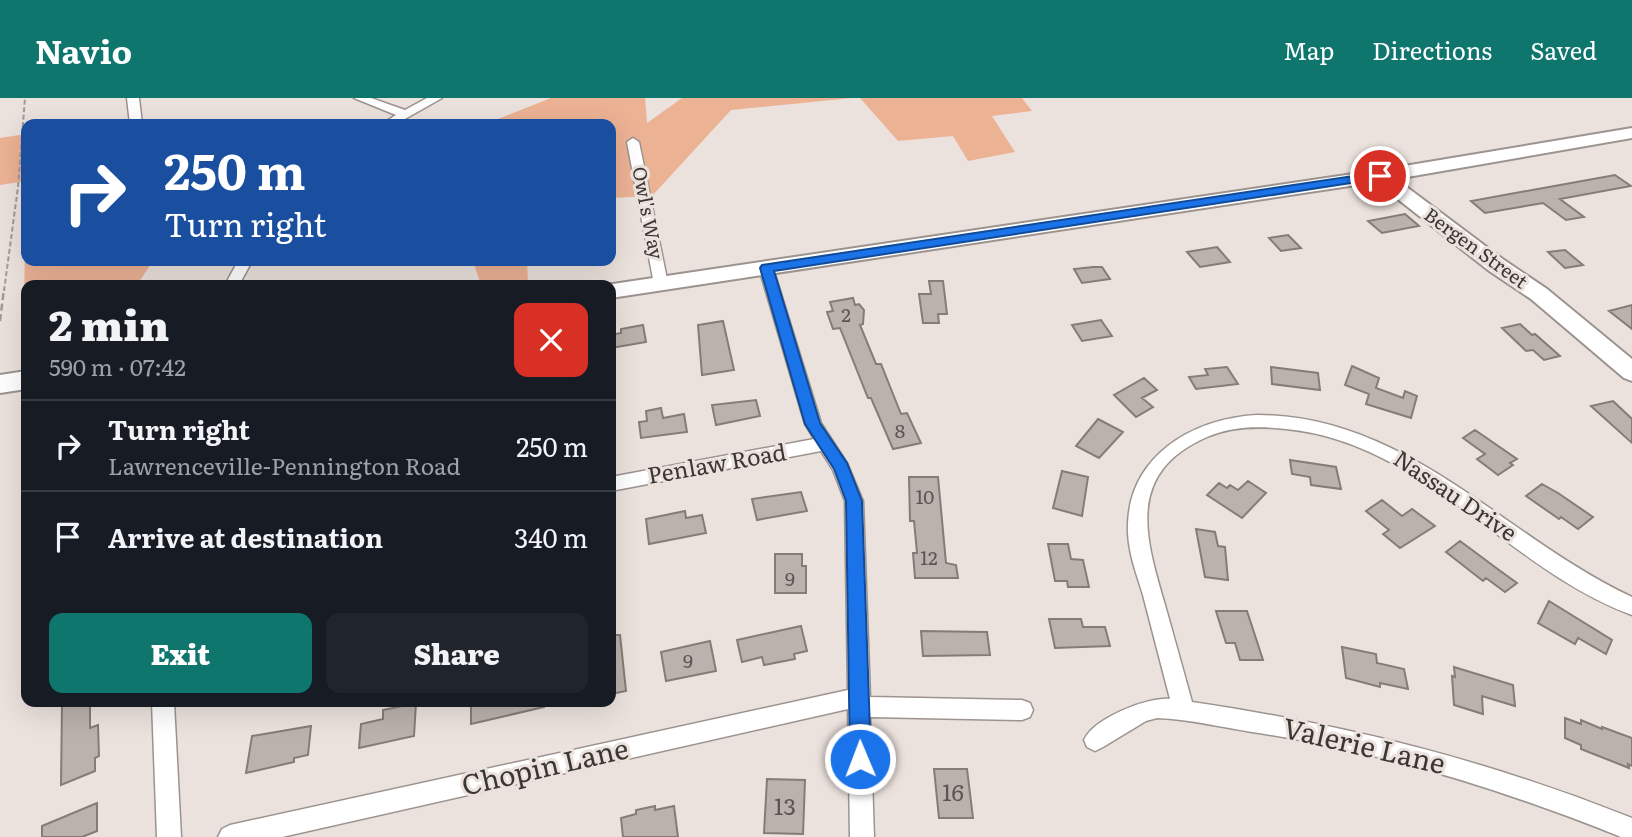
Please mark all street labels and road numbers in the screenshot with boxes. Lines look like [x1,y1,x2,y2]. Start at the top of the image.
street label: Owl's Way [626,164,672,261]
street label: Bergen Street [1419,200,1534,295]
street label: Penlaw Road [645,433,789,491]
street label: Nassau Drive [1388,440,1525,548]
street label: Valerie Lane [1279,705,1450,783]
street label: Chopin Lane [457,725,632,805]

